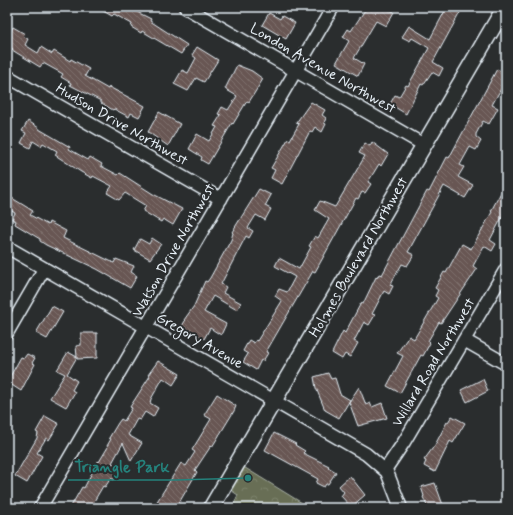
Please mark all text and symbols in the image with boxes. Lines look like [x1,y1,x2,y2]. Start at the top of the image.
street label: London Avenue Northwest [246,19,400,119]
street label: Hudson Drive Northwest [52,79,192,171]
street label: Holmes Boulevard Northwest [305,173,413,341]
street label: Watson Drive Northwest [127,179,221,321]
street label: Willard Road Northwest [387,294,481,431]
street label: Gregory Avenue [152,308,247,375]
callout: Triangle Park [68,452,176,480]
text: Triangle Park [75,457,170,479]

